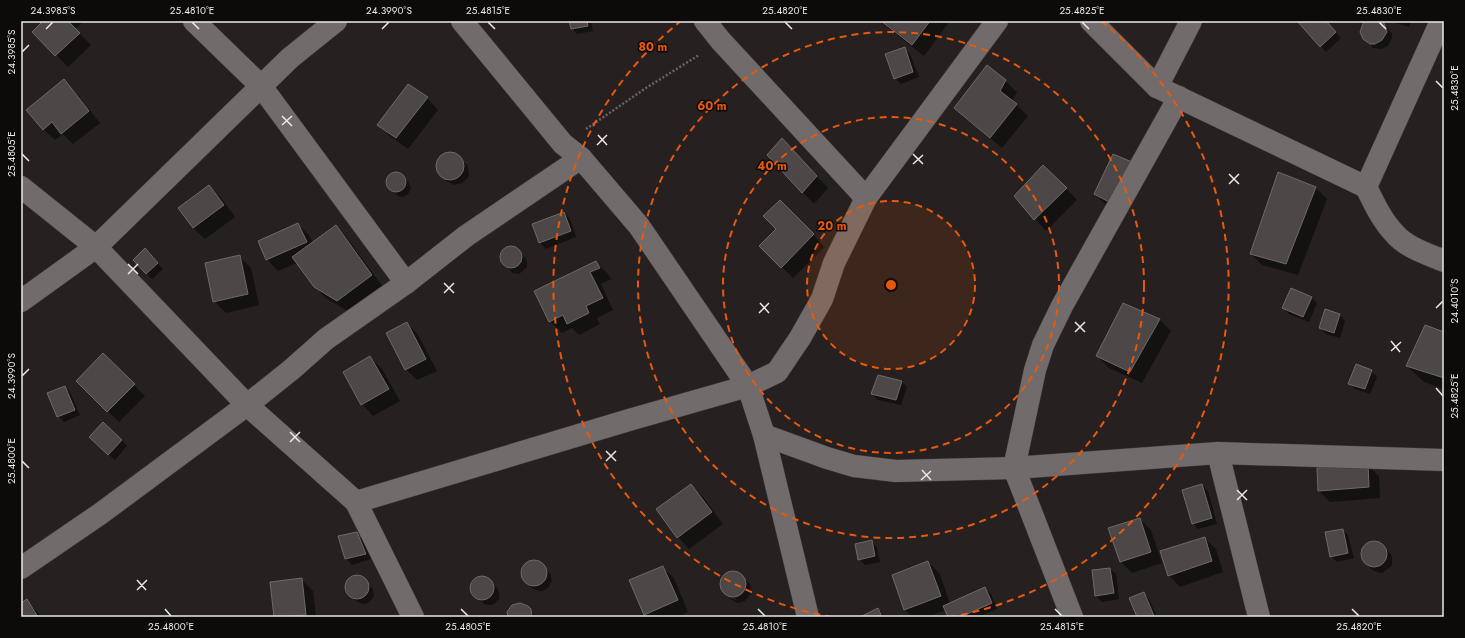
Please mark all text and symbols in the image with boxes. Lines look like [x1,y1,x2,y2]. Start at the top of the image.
text: 24.3985°S [30,3,76,18]
text: 25.4810°E [170,3,214,18]
text: 24.3990°S [366,3,412,18]
text: 25.4815°E [466,3,510,18]
text: 25.4820°E [762,3,808,18]
text: 25.4825°E [1059,3,1105,18]
text: 25.4830°E [1356,3,1402,18]
text: 24.3985°S [4,29,19,75]
text: 80 m [639,38,668,56]
text: 25.4830°E [1447,65,1462,111]
text: 60 m [697,97,727,115]
text: 25.4805°E [4,131,19,177]
text: 40 m [757,157,787,175]
text: 20 m [817,217,847,235]
centre of rings [884,278,898,292]
text: 24.4010°S [1447,278,1462,324]
text: 24.3990°S [4,353,19,399]
text: 25.4825°E [1447,373,1462,419]
text: 25.4800°E [4,438,19,484]
text: 25.4800°E [148,619,194,634]
text: 25.4805°E [445,619,491,634]
text: 25.4810°E [743,619,787,634]
text: 25.4815°E [1040,619,1084,634]
text: 25.4820°E [1336,619,1382,634]

